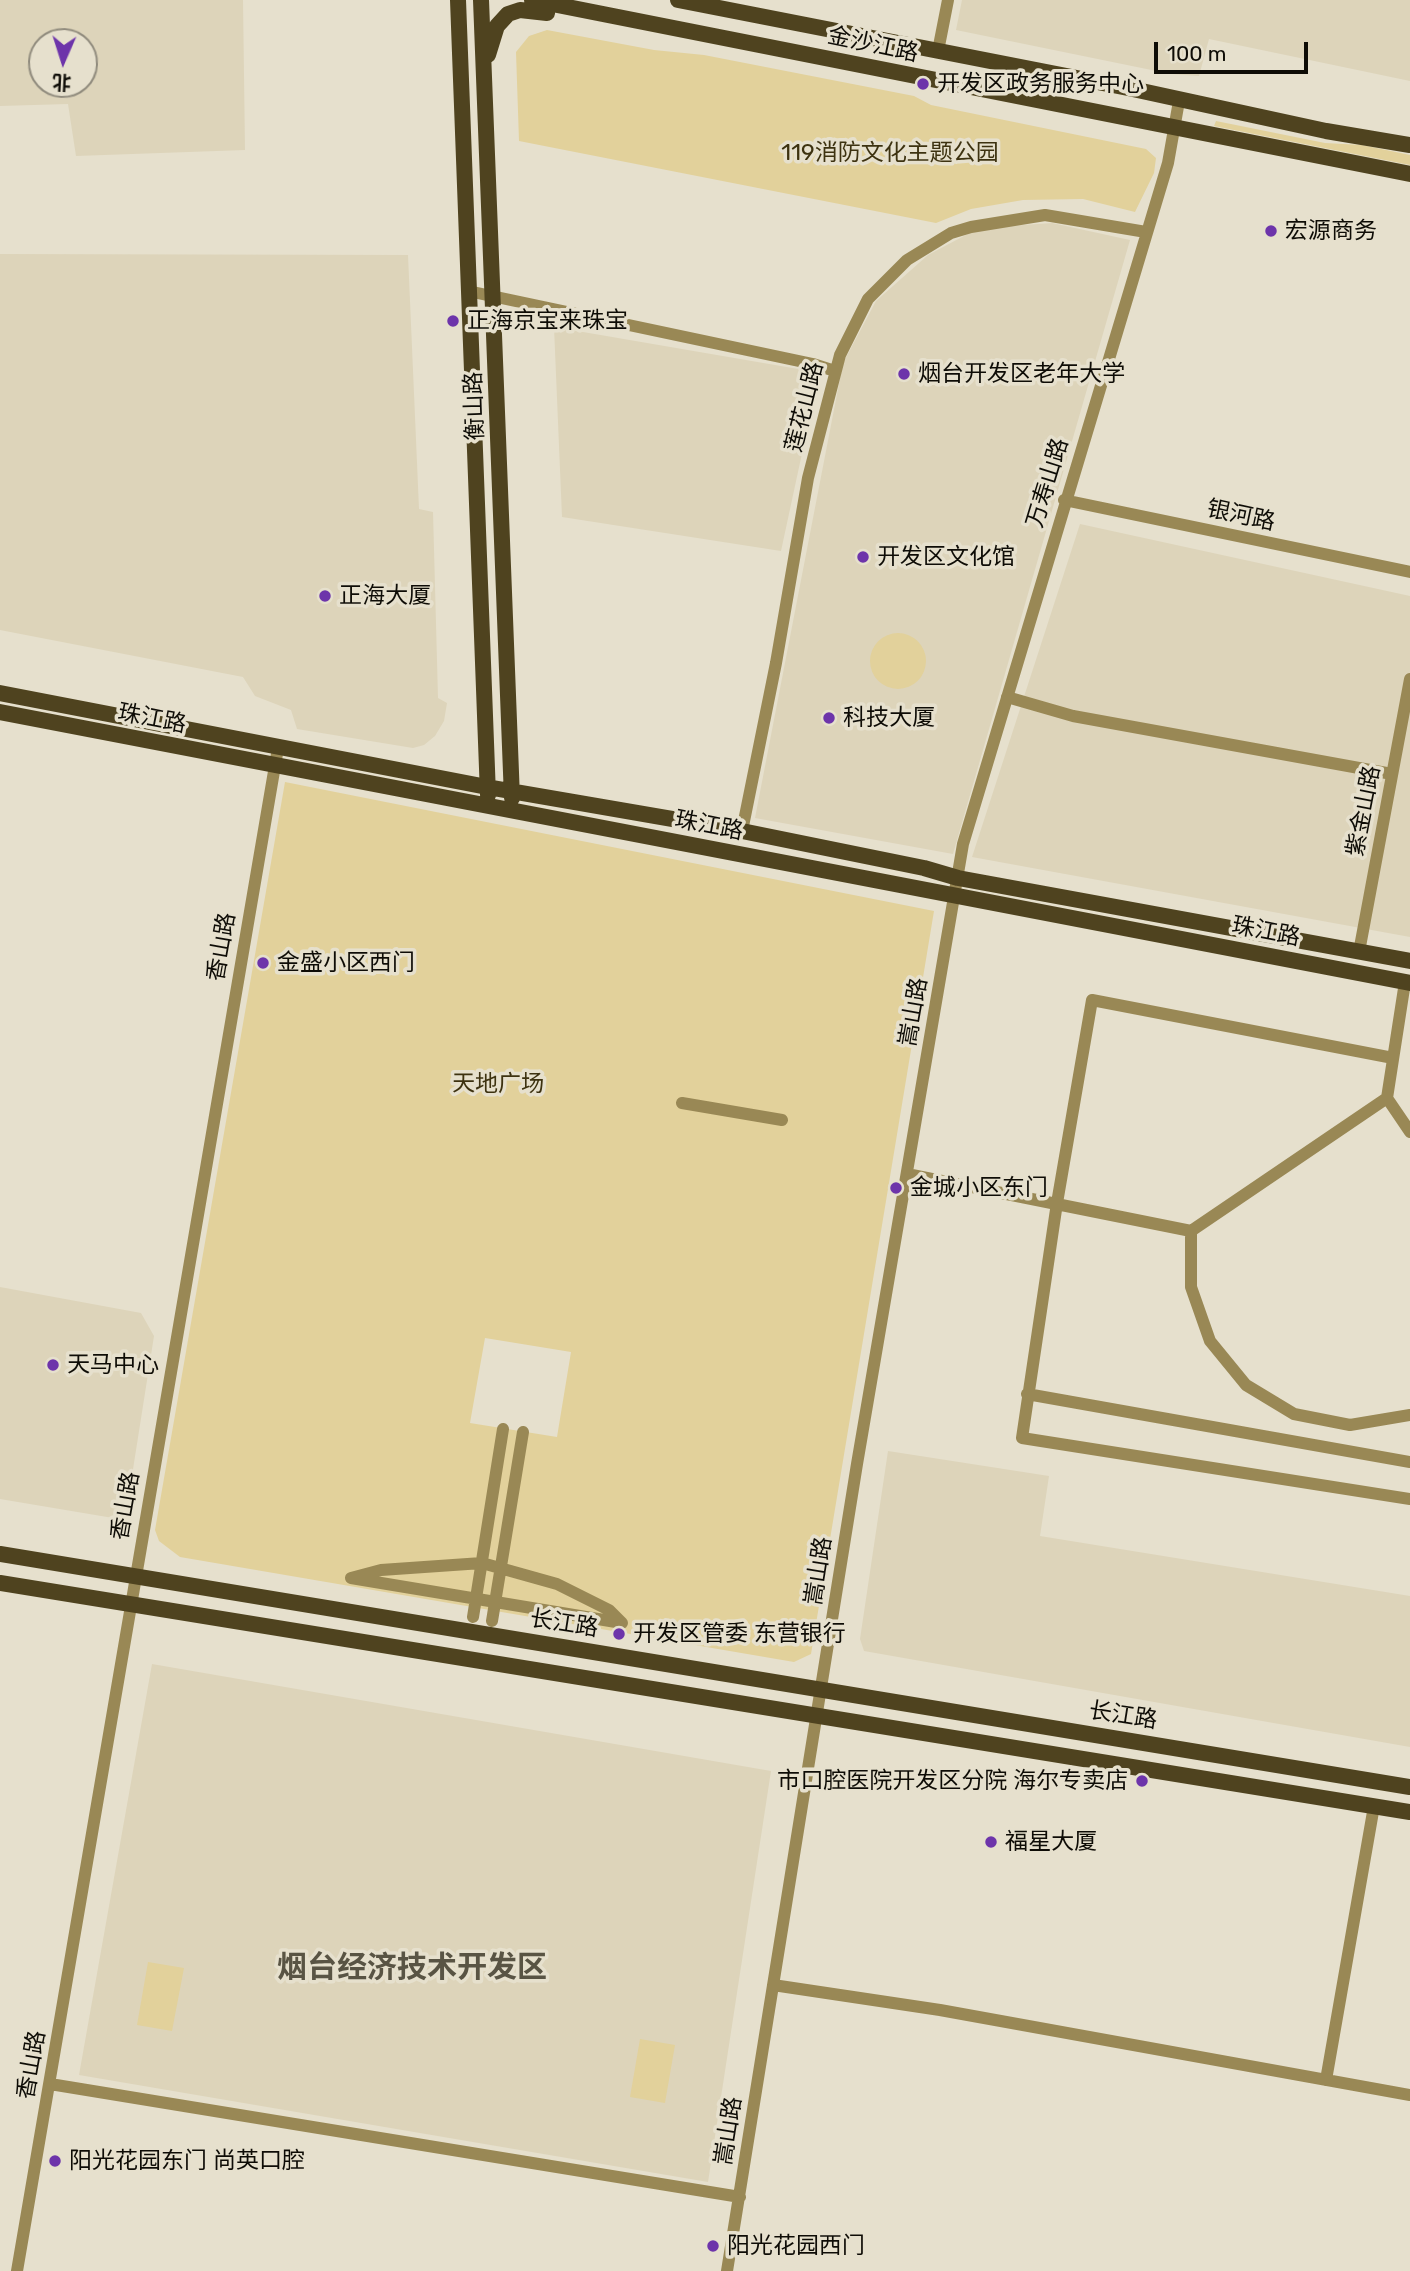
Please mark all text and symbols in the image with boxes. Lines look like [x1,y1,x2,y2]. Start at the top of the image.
street label: 金沙江路 [825,22,921,68]
north arrow [28,28,98,98]
scale bar [1158,28,1312,72]
text: 100 m [1167,41,1226,66]
text: 北 [52,70,72,94]
place label: 开发区政务服务中心 [937,70,1144,98]
marker: 开发区政务服务中心 [915,76,931,92]
park label: 119消防文化主题公园 [781,139,999,167]
place label: 宏源商务 [1285,217,1377,245]
marker: 宏源商务 [1263,223,1279,239]
place label: 正海京宝来珠宝 [467,307,628,335]
marker: 正海京宝来珠宝 [445,313,461,329]
street label: 莲花山路 [780,359,830,455]
place label: 烟台开发区老年大学 [918,360,1125,388]
marker: 烟台开发区老年大学 [896,366,912,382]
street label: 衡山路 [460,371,490,441]
street label: 万寿山路 [1021,435,1075,531]
street label: 银河路 [1204,495,1278,537]
place label: 开发区文化馆 [877,543,1015,571]
marker: 开发区文化馆 [855,549,871,565]
place label: 正海大厦 [339,582,431,610]
marker: 正海大厦 [317,588,333,604]
street label: 珠江路 [116,699,188,739]
place label: 科技大厦 [843,704,935,732]
marker: 科技大厦 [821,710,837,726]
street label: 紫金山路 [1342,763,1386,859]
street label: 珠江路 [673,806,745,846]
street label: 香山路 [202,911,242,983]
street label: 珠江路 [1230,912,1302,952]
place label: 金盛小区西门 [277,949,415,977]
marker: 金盛小区西门 [255,955,271,971]
street label: 嵩山路 [894,976,934,1048]
park label: 天地广场 [452,1070,544,1098]
place label: 金城小区东门 [910,1174,1048,1202]
marker: 金城小区东门 [888,1180,904,1196]
place label: 天马中心 [67,1351,159,1379]
marker: 天马中心 [45,1357,61,1373]
street label: 香山路 [106,1470,146,1542]
street label: 嵩山路 [800,1535,838,1607]
street label: 长江路 [528,1605,600,1643]
place label: 开发区管委 东营银行 [633,1620,846,1648]
marker: 开发区管委 东营银行 [611,1626,627,1642]
street label: 长江路 [1087,1697,1159,1735]
place label: 市口腔医院开发区分院 海尔专卖店 [777,1767,1128,1795]
marker: 市口腔医院开发区分院 海尔专卖店 [1134,1773,1150,1789]
place label: 福星大厦 [1005,1828,1097,1856]
marker: 福星大厦 [983,1834,999,1850]
district label: 烟台经济技术开发区 [277,1950,547,1986]
street label: 香山路 [12,2029,52,2101]
street label: 嵩山路 [710,2095,748,2167]
place label: 阳光花园东门 尚英口腔 [69,2147,305,2175]
marker: 阳光花园东门 尚英口腔 [47,2153,63,2169]
place label: 阳光花园西门 [727,2232,865,2260]
marker: 阳光花园西门 [705,2238,721,2254]

